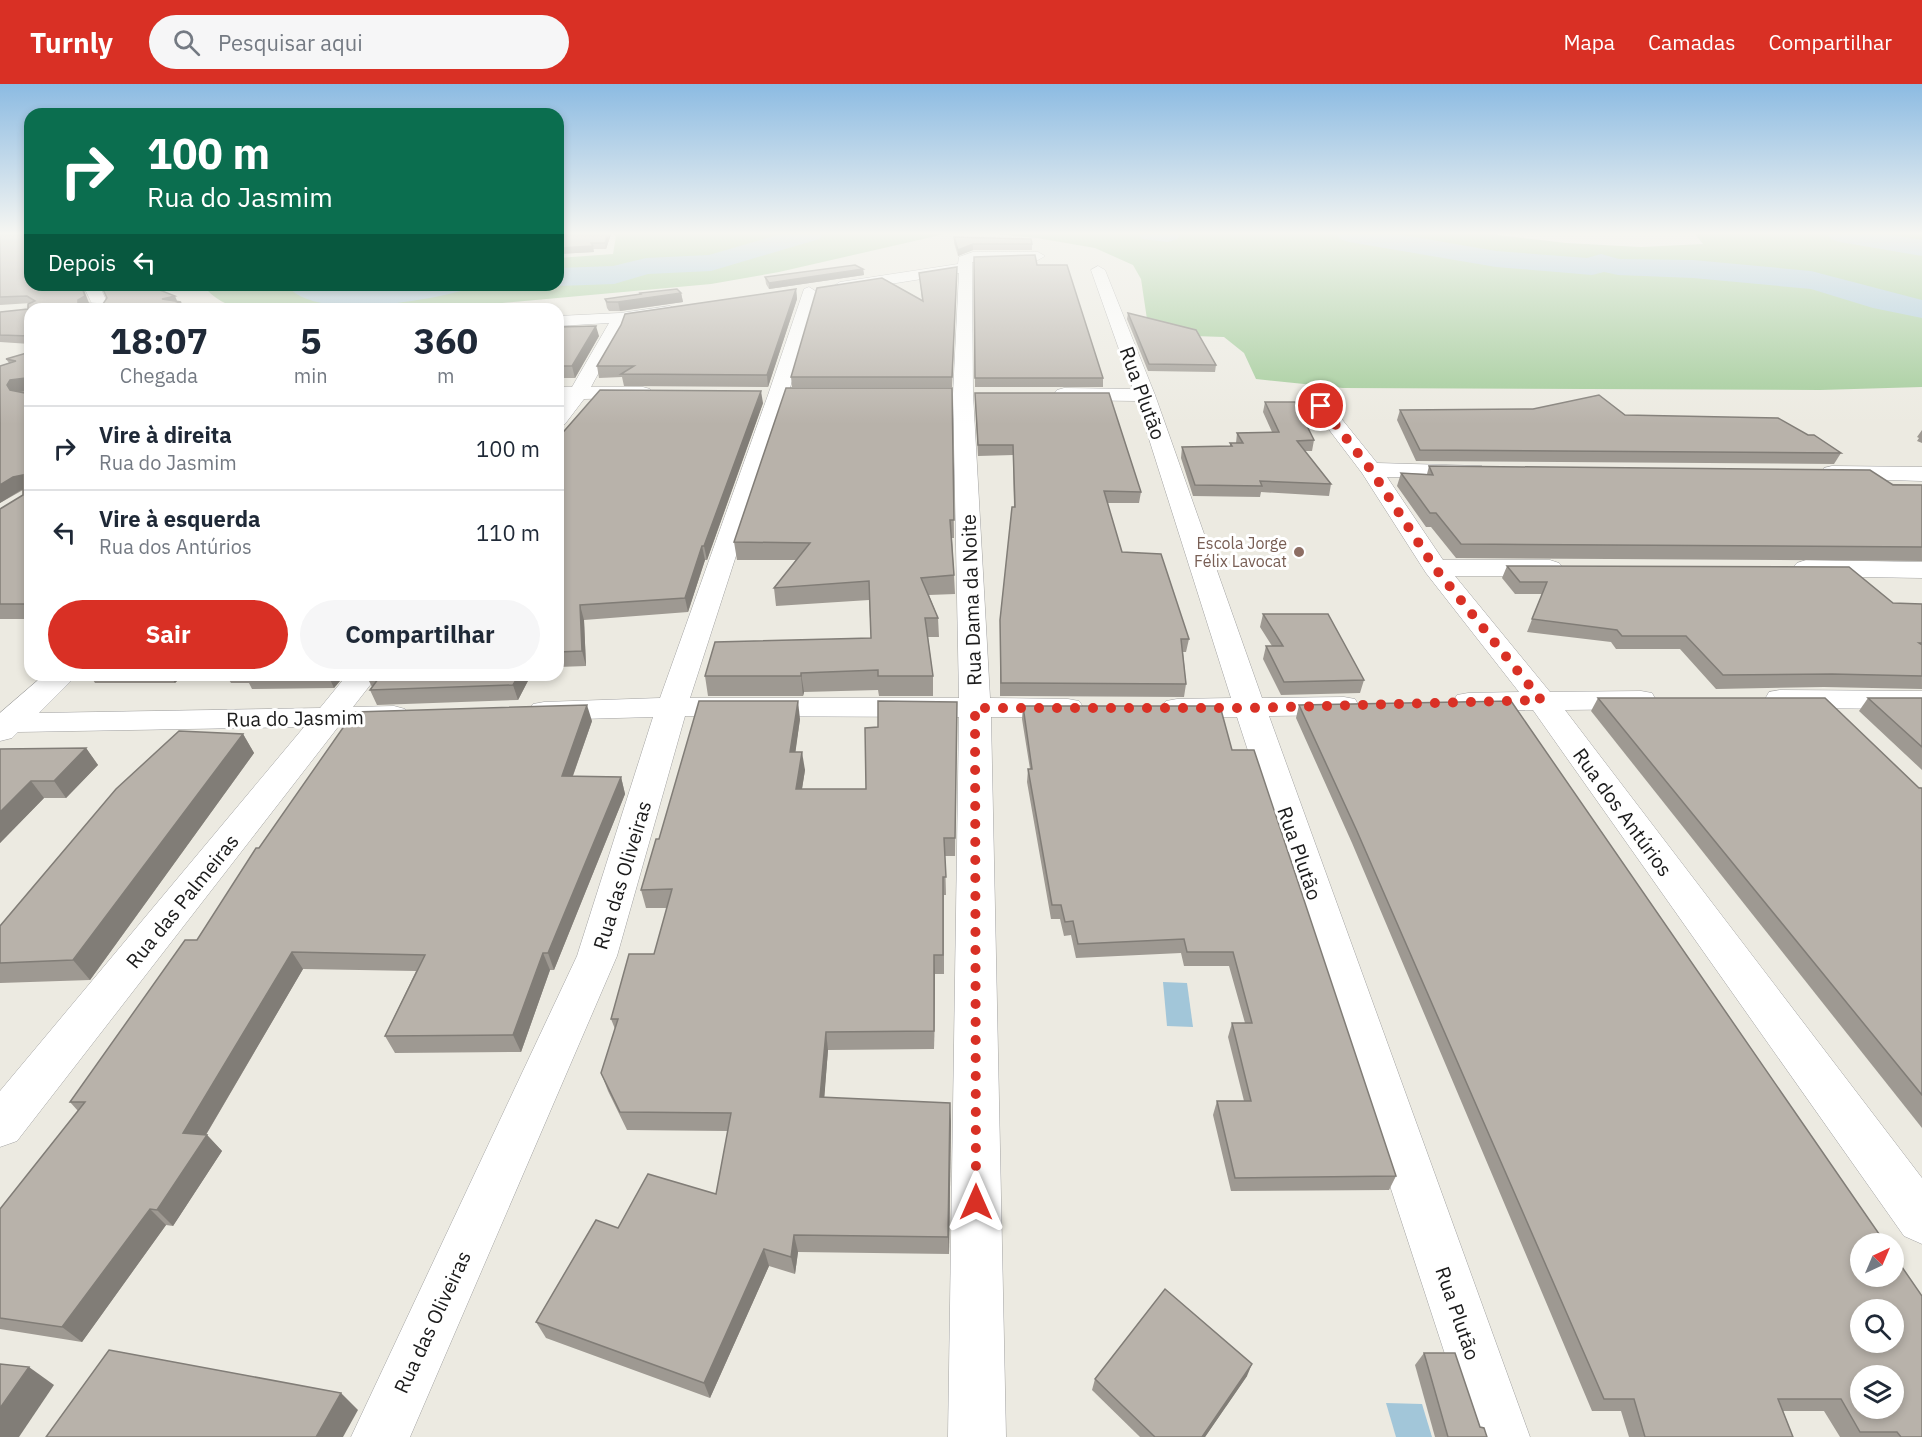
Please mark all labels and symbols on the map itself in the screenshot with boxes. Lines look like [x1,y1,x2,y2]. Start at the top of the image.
street label: Rua Plutão [1114,343,1172,443]
pin [1295,380,1346,431]
street label: Rua Dama da Noite [955,514,987,686]
place label: Escola Jorge Félix Lavocat [1194,533,1287,571]
marker: Escola Jorge Félix Lavocat [1292,545,1306,559]
street label: Rua do Jasmim [226,703,364,733]
street label: Rua dos Antúrios [1567,742,1679,882]
street label: Rua das Oliveiras [587,797,657,953]
street label: Rua Plutão [1271,803,1329,903]
street label: Rua das Palmeiras [119,828,245,974]
position arrow [944,1170,1008,1234]
north arrow [1850,1233,1904,1287]
street label: Rua das Oliveiras [387,1246,477,1398]
street label: Rua Plutão [1429,1263,1487,1363]

